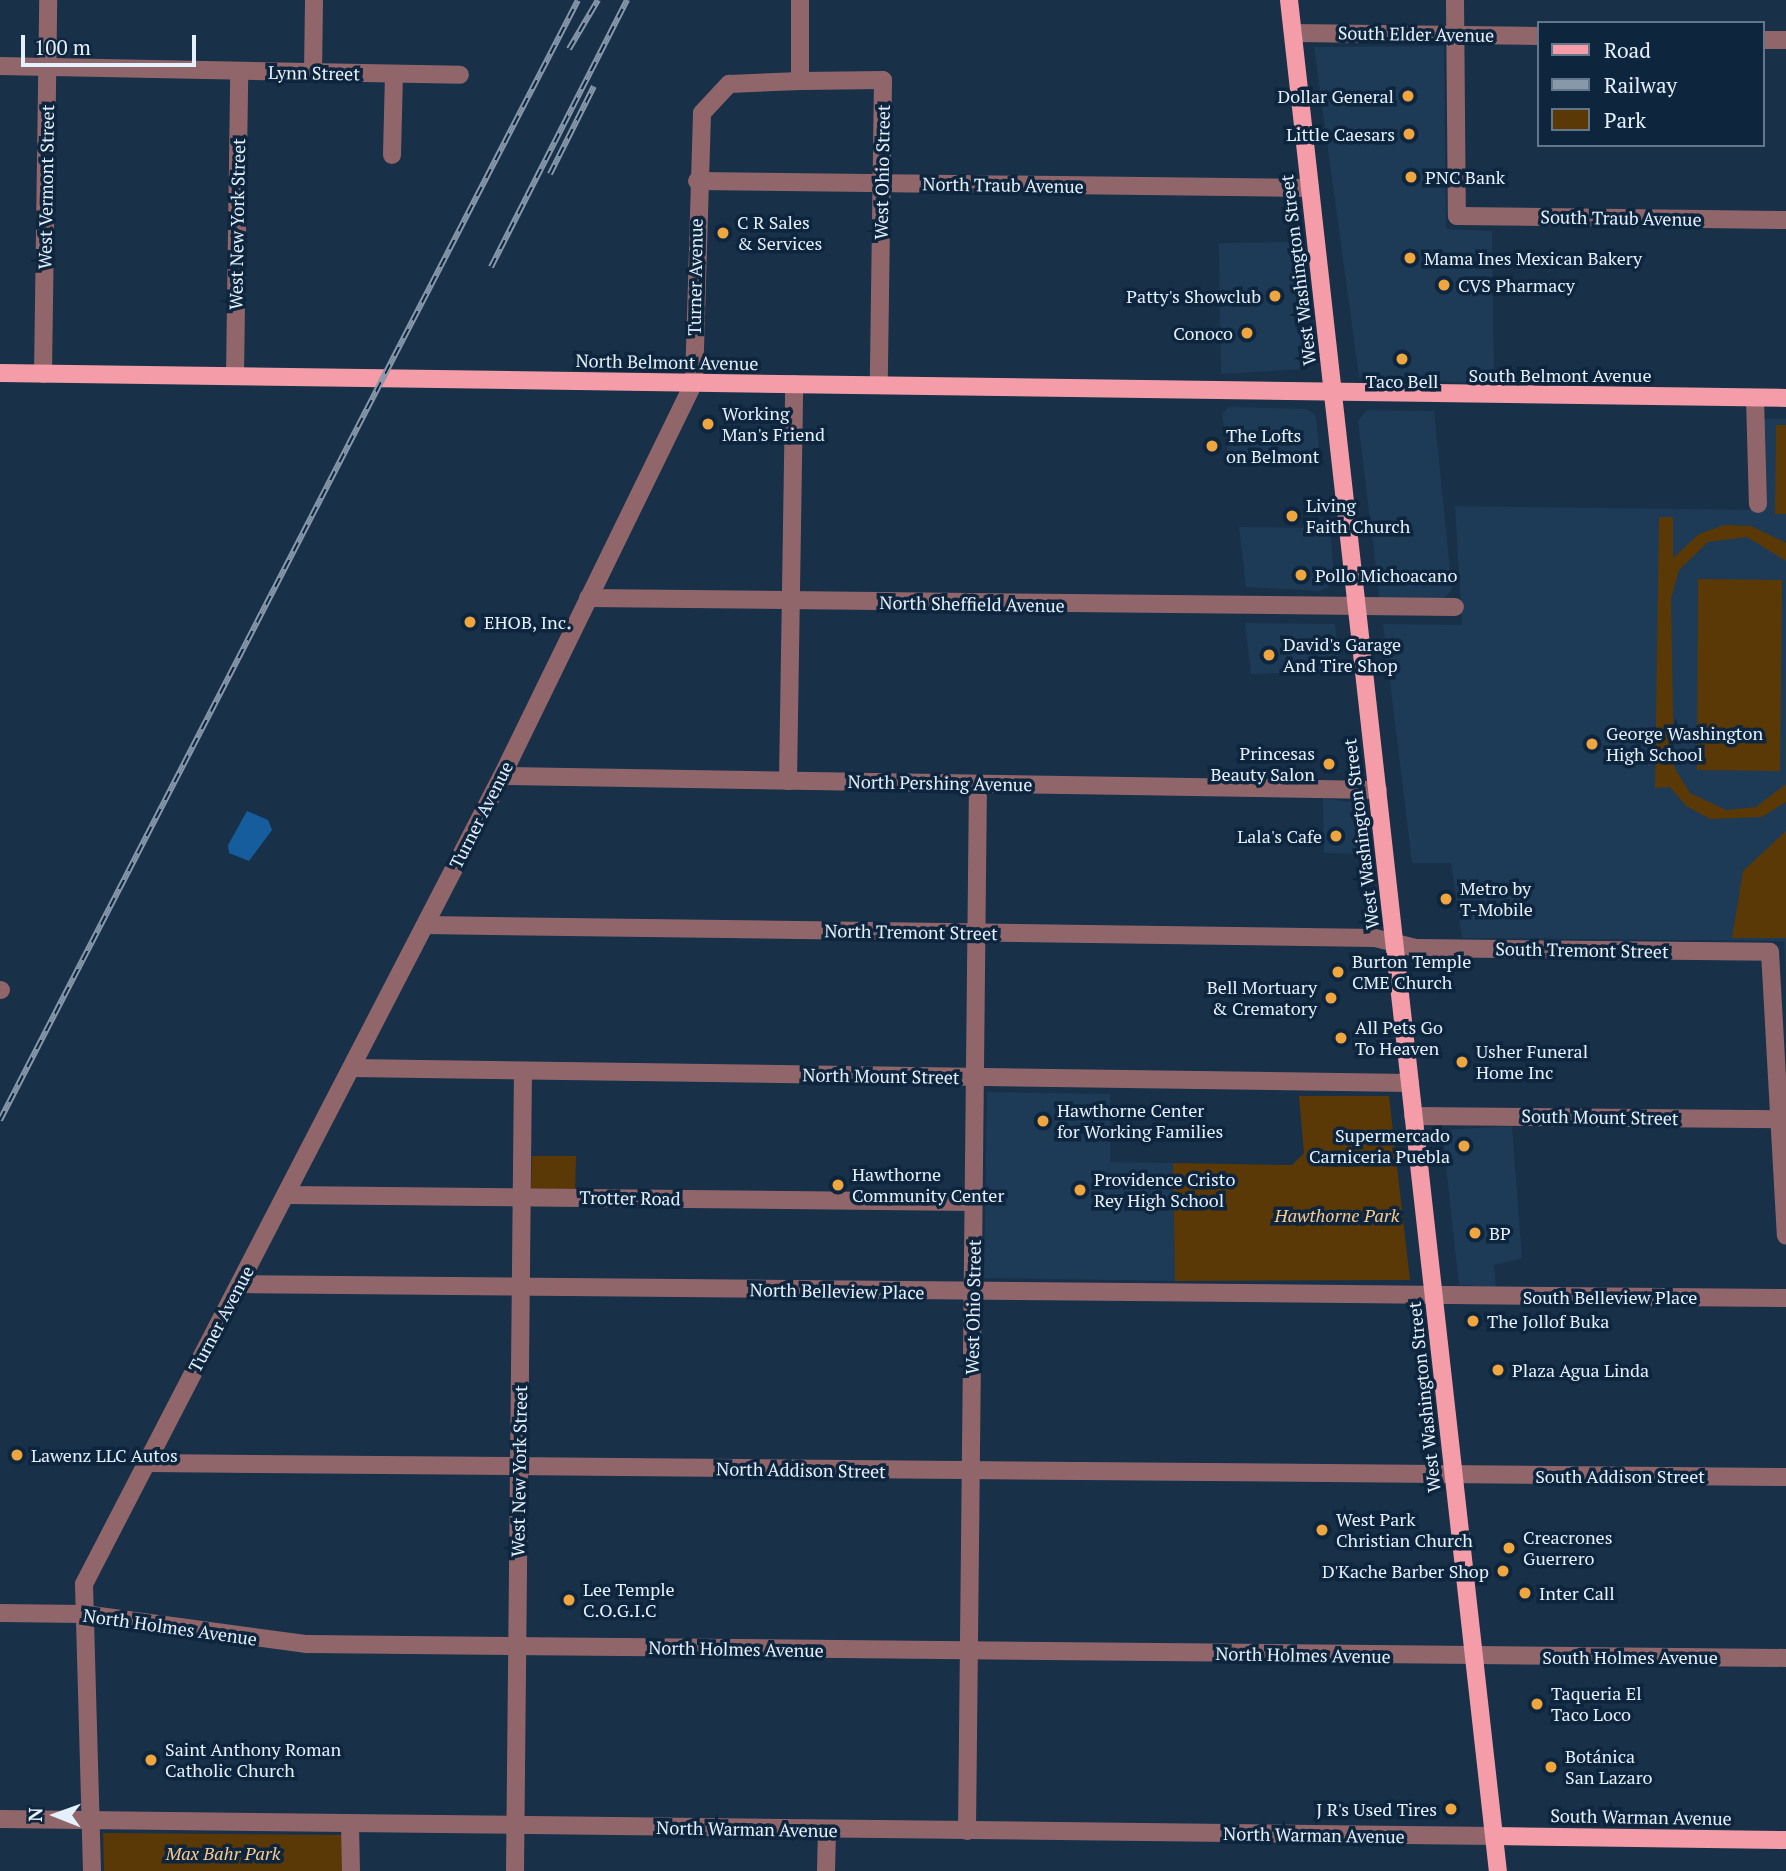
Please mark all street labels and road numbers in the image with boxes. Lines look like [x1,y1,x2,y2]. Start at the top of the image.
street label: South Elder Avenue [1337,22,1495,46]
street label: Lynn Street [268,61,360,85]
street label: West Vermont Street [34,104,58,270]
street label: West Ohio Street [870,104,894,240]
street label: West New York Street [225,138,249,310]
street label: North Traub Avenue [922,173,1084,197]
street label: West Washington Street [1276,173,1320,367]
street label: South Traub Avenue [1540,206,1702,230]
street label: Turner Avenue [683,218,707,336]
street label: North Belmont Avenue [575,350,759,374]
street label: South Belmont Avenue [1468,364,1652,386]
street label: North Sheffield Avenue [879,592,1065,616]
street label: West Washington Street [1339,737,1383,931]
street label: Turner Avenue [445,758,517,872]
street label: North Pershing Avenue [847,771,1033,795]
street label: North Tremont Street [824,920,998,944]
street label: South Tremont Street [1495,938,1669,962]
street label: North Mount Street [802,1064,960,1088]
street label: South Mount Street [1521,1105,1679,1129]
street label: Trotter Road [579,1186,681,1210]
street label: West Ohio Street [961,1239,985,1375]
street label: Turner Avenue [184,1262,258,1376]
street label: North Belleview Place [749,1279,925,1303]
street label: South Belleview Place [1523,1286,1697,1308]
street label: West Washington Street [1403,1300,1445,1494]
street label: West New York Street [507,1385,531,1557]
street label: North Addison Street [716,1458,886,1482]
street label: South Addison Street [1535,1465,1705,1487]
street label: North Holmes Avenue [81,1604,259,1650]
street label: North Holmes Avenue [648,1637,824,1661]
street label: North Holmes Avenue [1215,1643,1391,1667]
street label: South Holmes Avenue [1542,1646,1718,1668]
street label: South Warman Avenue [1550,1805,1732,1829]
street label: North Warman Avenue [656,1817,838,1841]
street label: North Warman Avenue [1223,1823,1405,1847]

